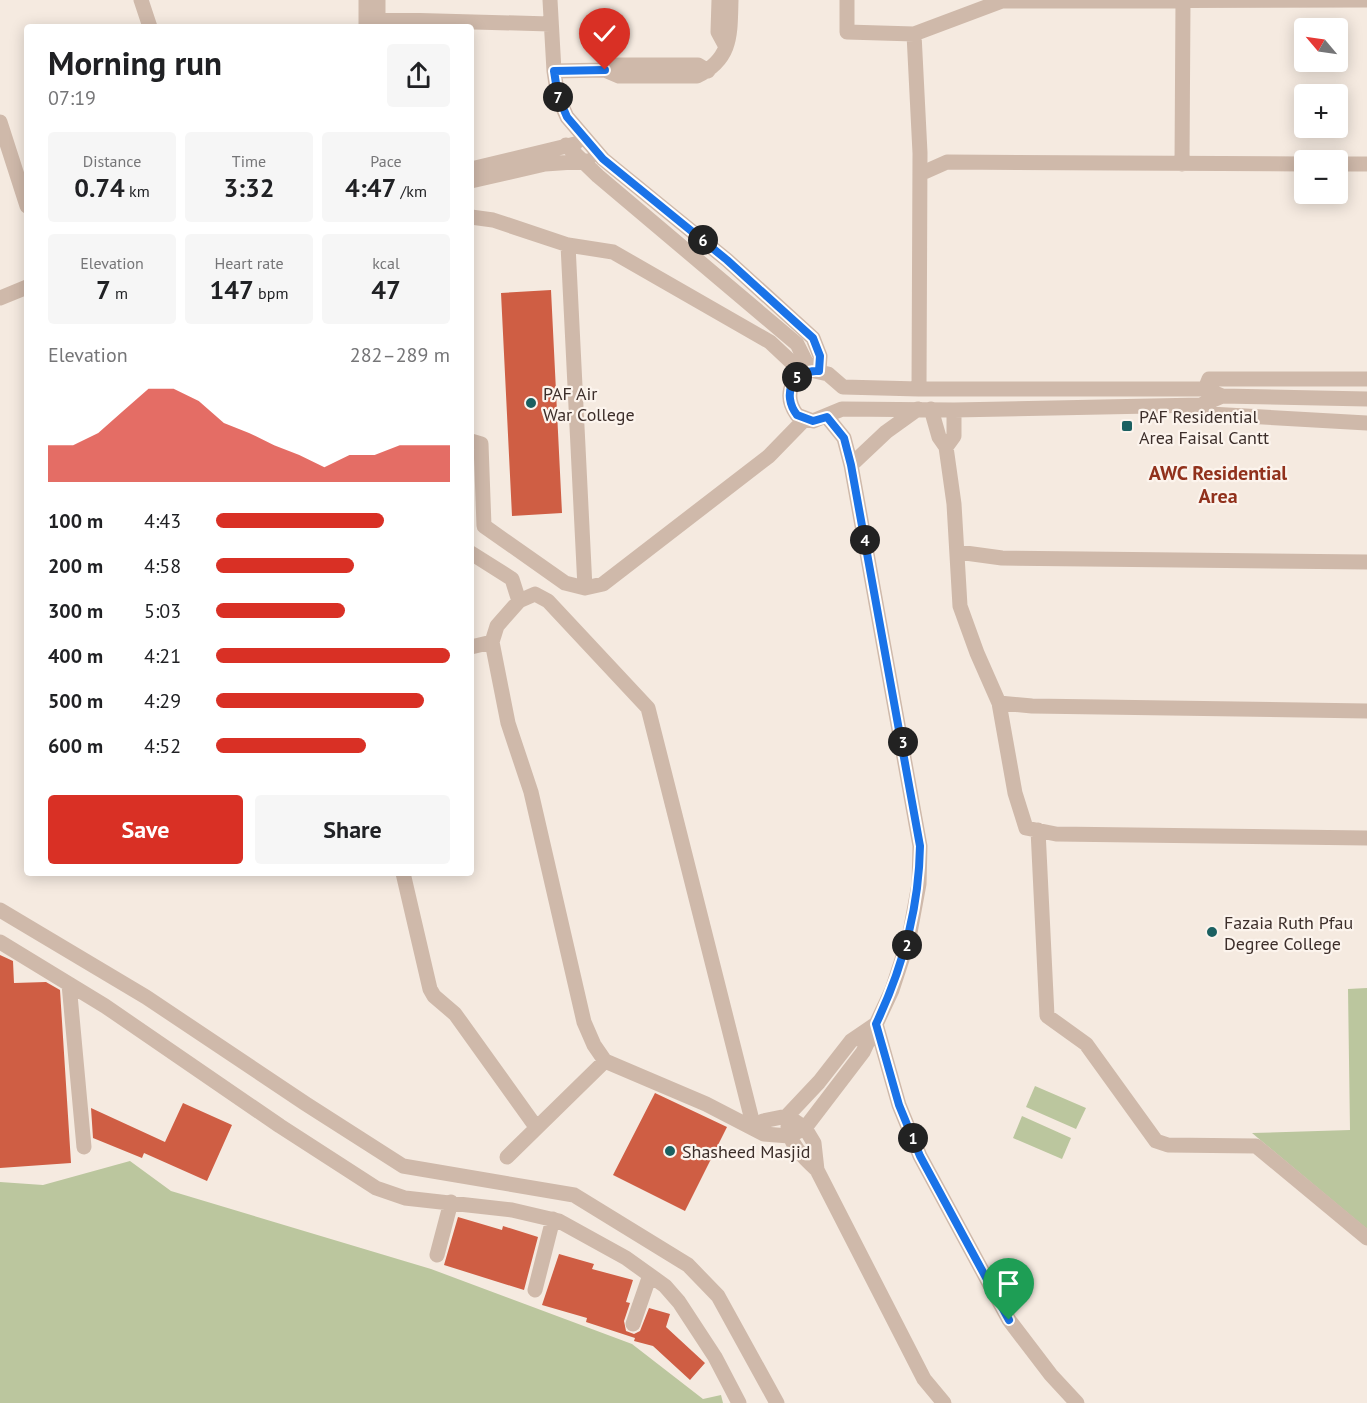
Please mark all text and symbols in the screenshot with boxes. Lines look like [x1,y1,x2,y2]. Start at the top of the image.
pin [579,8,630,70]
icon: check [588,17,621,50]
north arrow [1294,18,1348,72]
map controls [1294,18,1348,204]
text: Morning run [48,41,222,84]
button: share [387,44,450,107]
pin: 7 [543,82,573,112]
button: + [1294,84,1348,138]
text: 07:19 [48,85,96,111]
text: 7 [553,87,563,107]
button: − [1294,150,1348,204]
text: Distance [83,151,141,171]
text: Time [232,151,266,171]
text: Pace [370,151,402,171]
text: 0.74 [74,171,125,204]
text: 3:32 [223,171,275,204]
text: 4:47 [345,171,396,204]
text: km [125,181,150,201]
text: /km [396,181,427,201]
pin: 6 [688,225,718,255]
text: 6 [698,230,708,250]
text: Elevation [80,253,144,273]
text: Heart rate [214,253,284,273]
text: kcal [372,253,400,273]
text: 7 [96,273,111,306]
text: 147 [210,273,254,306]
text: 47 [371,273,401,306]
text: m [111,283,128,303]
text: bpm [254,283,288,303]
text: Elevation [48,342,128,368]
text: 282–289 m [350,342,450,368]
pin: 5 [782,362,812,392]
text: 5 [792,367,802,387]
place label: PAF Air War College [543,382,635,426]
marker: PAF Air War College [524,396,538,410]
place label: PAF Residential Area Faisal Cantt [1139,405,1269,449]
marker: PAF Residential Area Faisal Cantt [1120,419,1134,433]
district label: AWC Residential Area [1149,460,1287,509]
text: 100 m [48,508,103,534]
text: 4:43 [144,508,181,534]
pin: 4 [850,525,880,555]
text: 4 [860,530,870,550]
text: 200 m [48,553,103,579]
text: 4:58 [144,553,181,579]
text: 300 m [48,598,103,624]
text: 5:03 [144,598,181,624]
text: 400 m [48,643,103,669]
text: 4:21 [144,643,181,669]
text: 500 m [48,688,103,714]
text: 4:29 [144,688,181,714]
pin: 3 [888,727,918,757]
text: 3 [898,732,908,752]
text: 600 m [48,733,103,759]
text: 4:52 [144,733,181,759]
button: Save [48,795,243,864]
button: Share [255,795,450,864]
place label: Fazaia Ruth Pfau Degree College [1224,911,1353,955]
marker: Fazaia Ruth Pfau Degree College [1205,925,1219,939]
pin: 2 [892,930,922,960]
text: 2 [902,935,912,955]
pin: 1 [898,1123,928,1153]
text: 1 [908,1128,918,1148]
place label: Shasheed Masjid [682,1140,810,1163]
marker: Shasheed Masjid [663,1144,677,1158]
pin [983,1258,1034,1320]
icon: arrive [992,1267,1025,1300]

